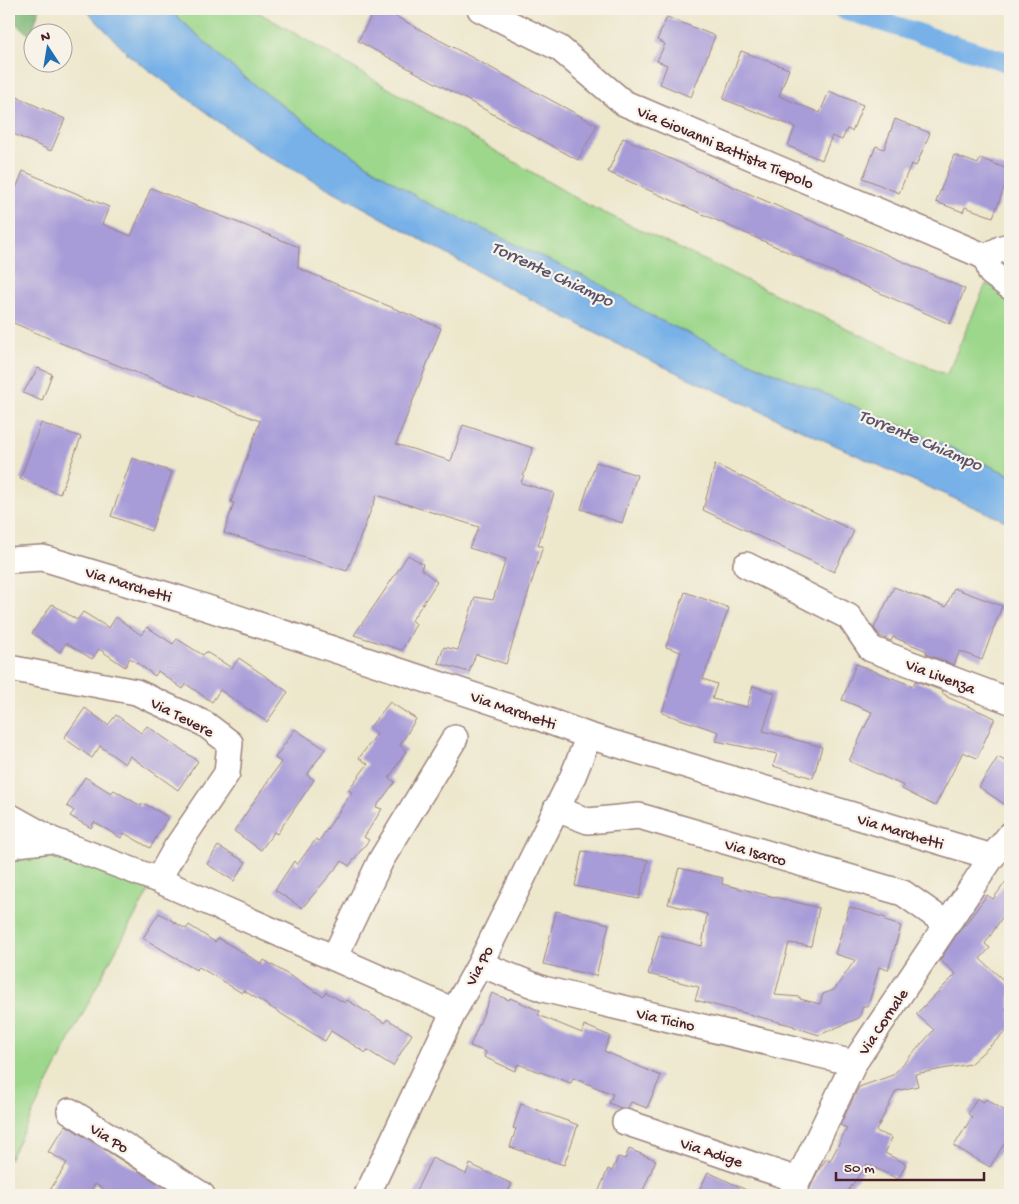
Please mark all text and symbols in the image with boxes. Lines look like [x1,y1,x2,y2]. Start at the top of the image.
north arrow [22,22,72,72]
text: N [40,28,52,47]
street label: Via Giovanni Battista Tiepolo [633,103,816,195]
water label: Torrente Chiampo [488,238,617,313]
water label: Torrente Chiampo [855,406,986,477]
street label: Via Marchetti [81,564,174,609]
street label: Via Livenza [901,656,978,701]
street label: Via Marchetti [467,688,558,736]
street label: Via Tevere [146,695,217,744]
street label: Via Marchetti [853,811,946,856]
street label: Via Isarco [721,836,788,872]
street label: Via Po [462,944,499,991]
street label: Via Cornale [855,986,914,1061]
street label: Via Ticino [633,1005,696,1037]
street label: Via Po [84,1120,131,1159]
street label: Via Adige [676,1135,745,1174]
scale bar [836,1149,984,1181]
text: 50 m [844,1160,875,1178]

